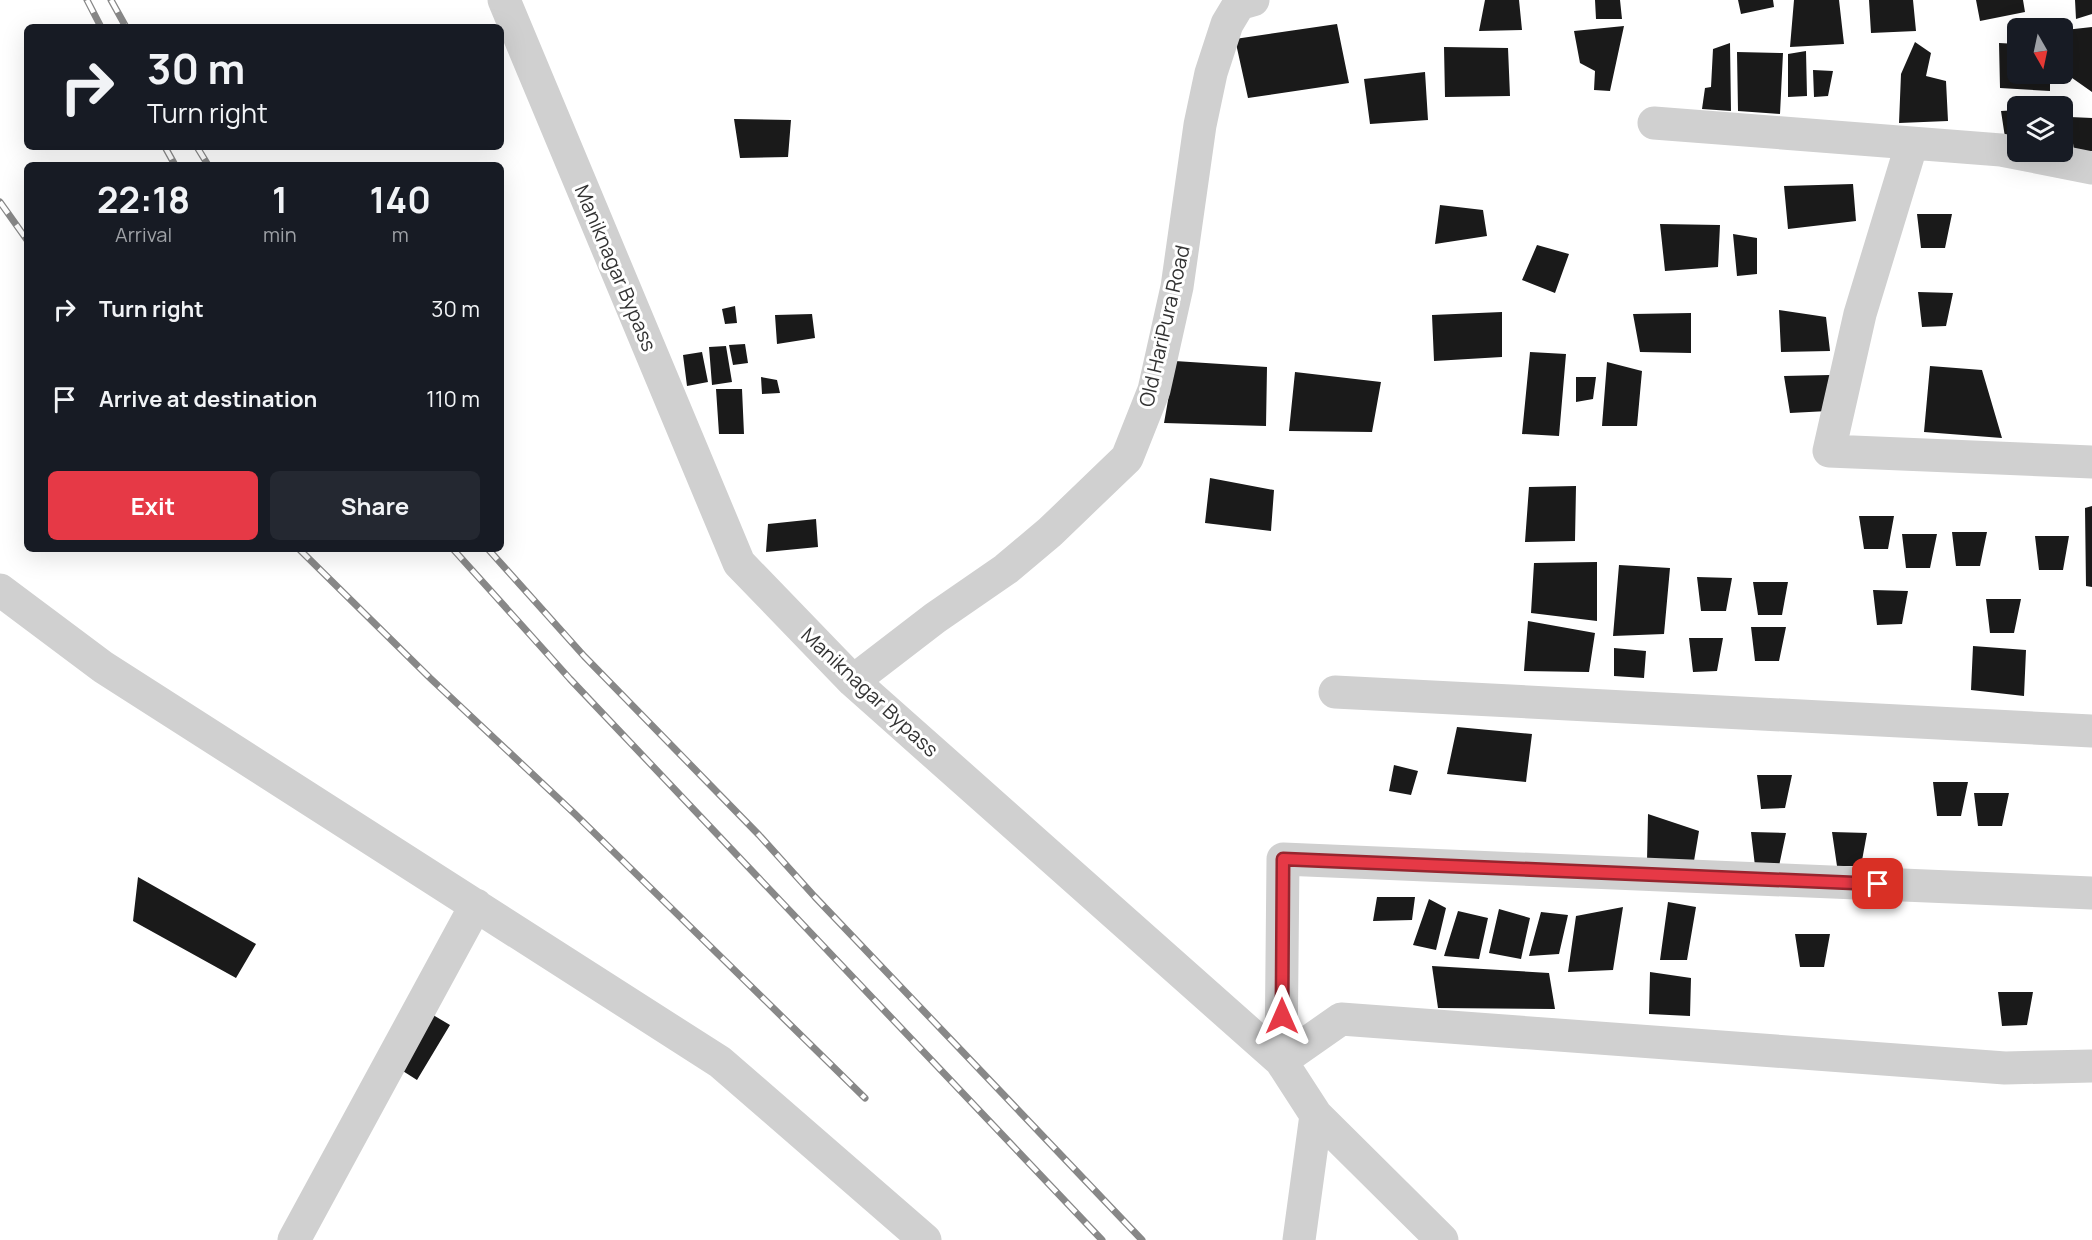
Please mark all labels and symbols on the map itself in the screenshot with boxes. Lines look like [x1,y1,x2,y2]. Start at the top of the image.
north arrow [2007,18,2073,84]
street label: Maniknagar Bypass [569,181,663,355]
street label: Old HariPura Road [1132,243,1196,409]
street label: Maniknagar Bypass [796,621,944,763]
pin [1852,858,1903,909]
position arrow [1250,984,1314,1048]

